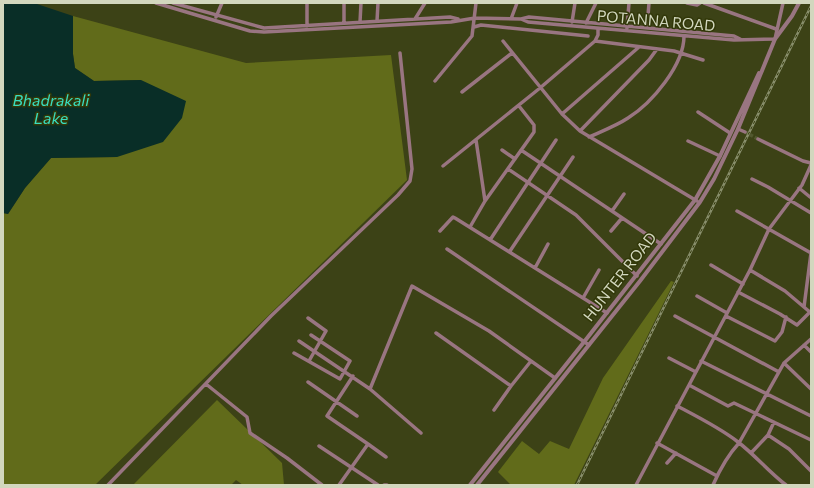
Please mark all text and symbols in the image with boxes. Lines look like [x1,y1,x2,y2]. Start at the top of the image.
street label: POTANNA ROAD [596,6,716,34]
water label: Bhadrakali Lake [13,90,90,127]
street label: HUNTER ROAD [579,228,660,324]

